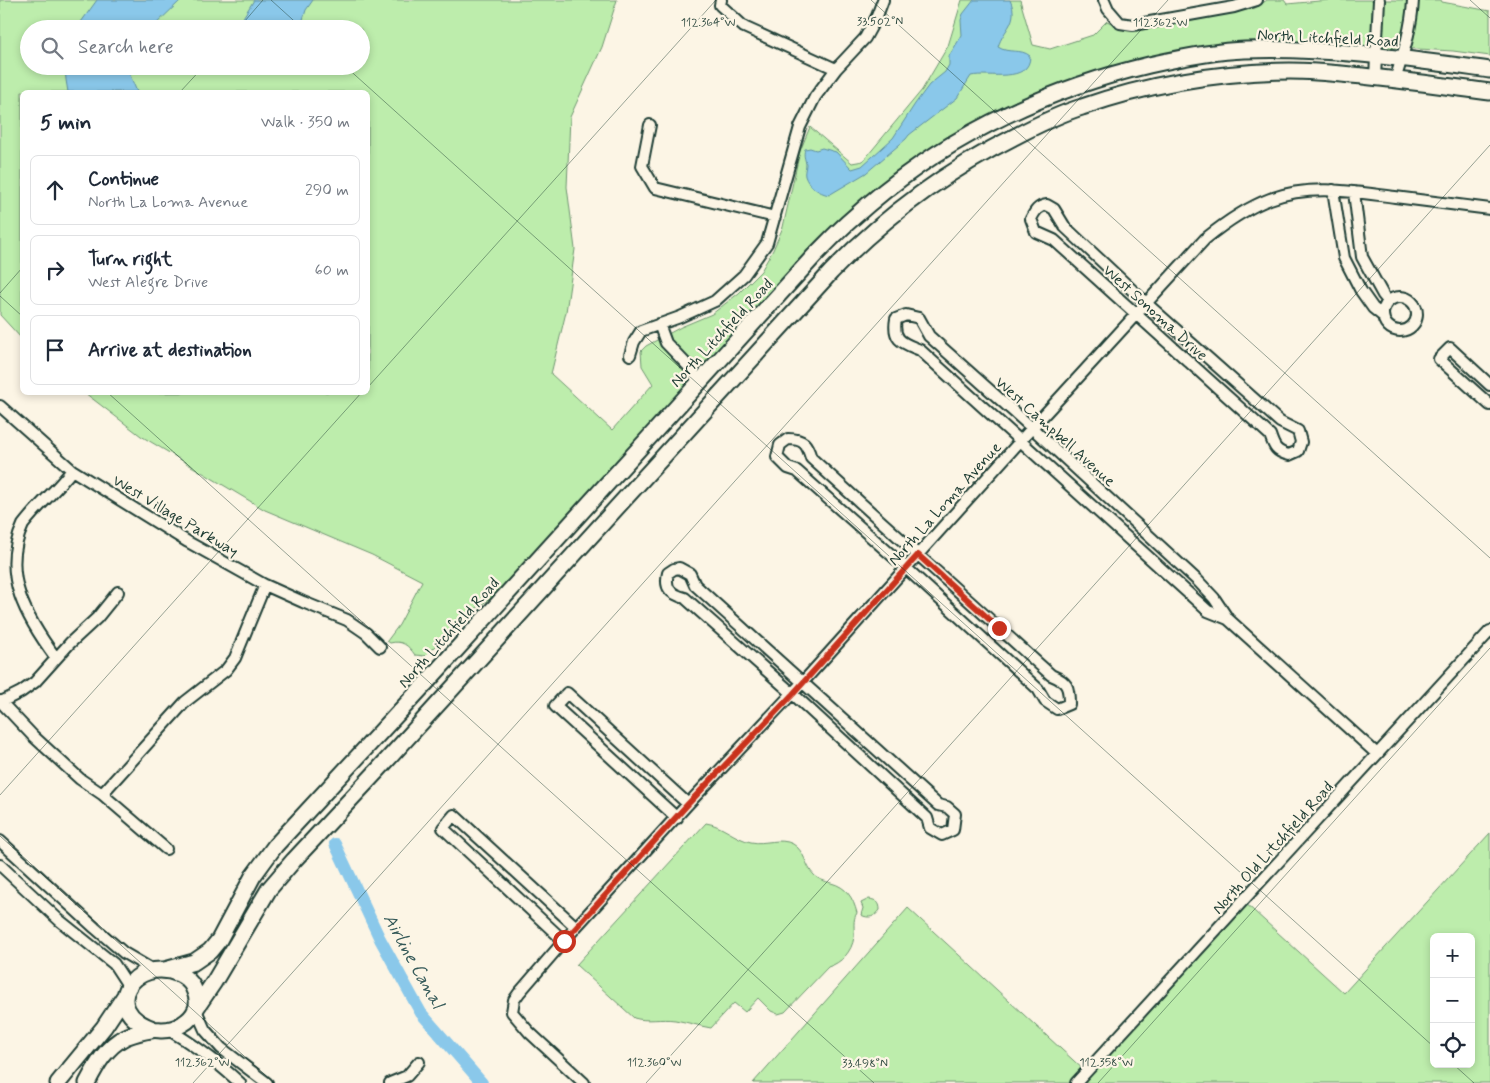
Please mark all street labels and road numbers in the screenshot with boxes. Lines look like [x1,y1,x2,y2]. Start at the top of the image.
street label: North Litchfield Road [1257,24,1399,53]
street label: West Sonoma Drive [1098,260,1212,366]
street label: North Litchfield Road [666,274,778,392]
street label: West Campbell Avenue [990,372,1120,492]
street label: North La Loma Avenue [884,437,1007,571]
street label: West Village Parkway [108,470,242,562]
street label: North Litchfield Road [394,573,504,693]
street label: North Old Litchfield Road [1208,777,1338,919]

